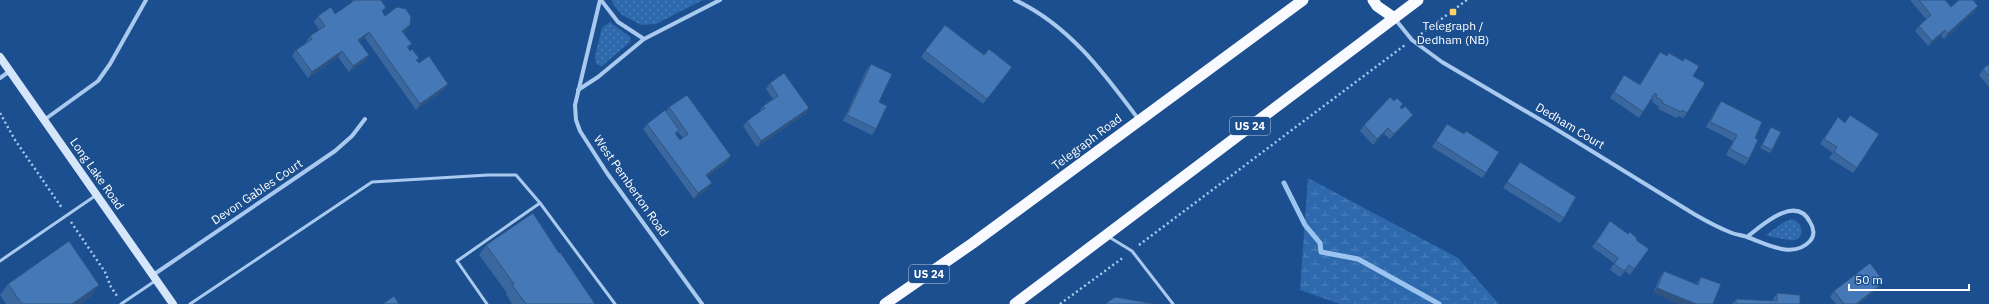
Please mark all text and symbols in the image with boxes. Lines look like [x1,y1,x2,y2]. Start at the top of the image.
marker: Telegraph / Dedham (NB) [1448,7,1458,17]
place label: Telegraph / Dedham (NB) [1417,18,1489,47]
street label: Dedham Court [1533,99,1607,152]
street label: Telegraph Road [1049,110,1125,173]
road number: US 24 [1230,117,1270,135]
street label: West Pemberton Road [591,132,672,239]
street label: Long Lake Road [67,135,128,212]
street label: Devon Gables Court [208,156,305,228]
road number: US 24 [909,265,949,283]
scale bar [1849,266,1969,292]
text: 50 m [1855,272,1883,287]

